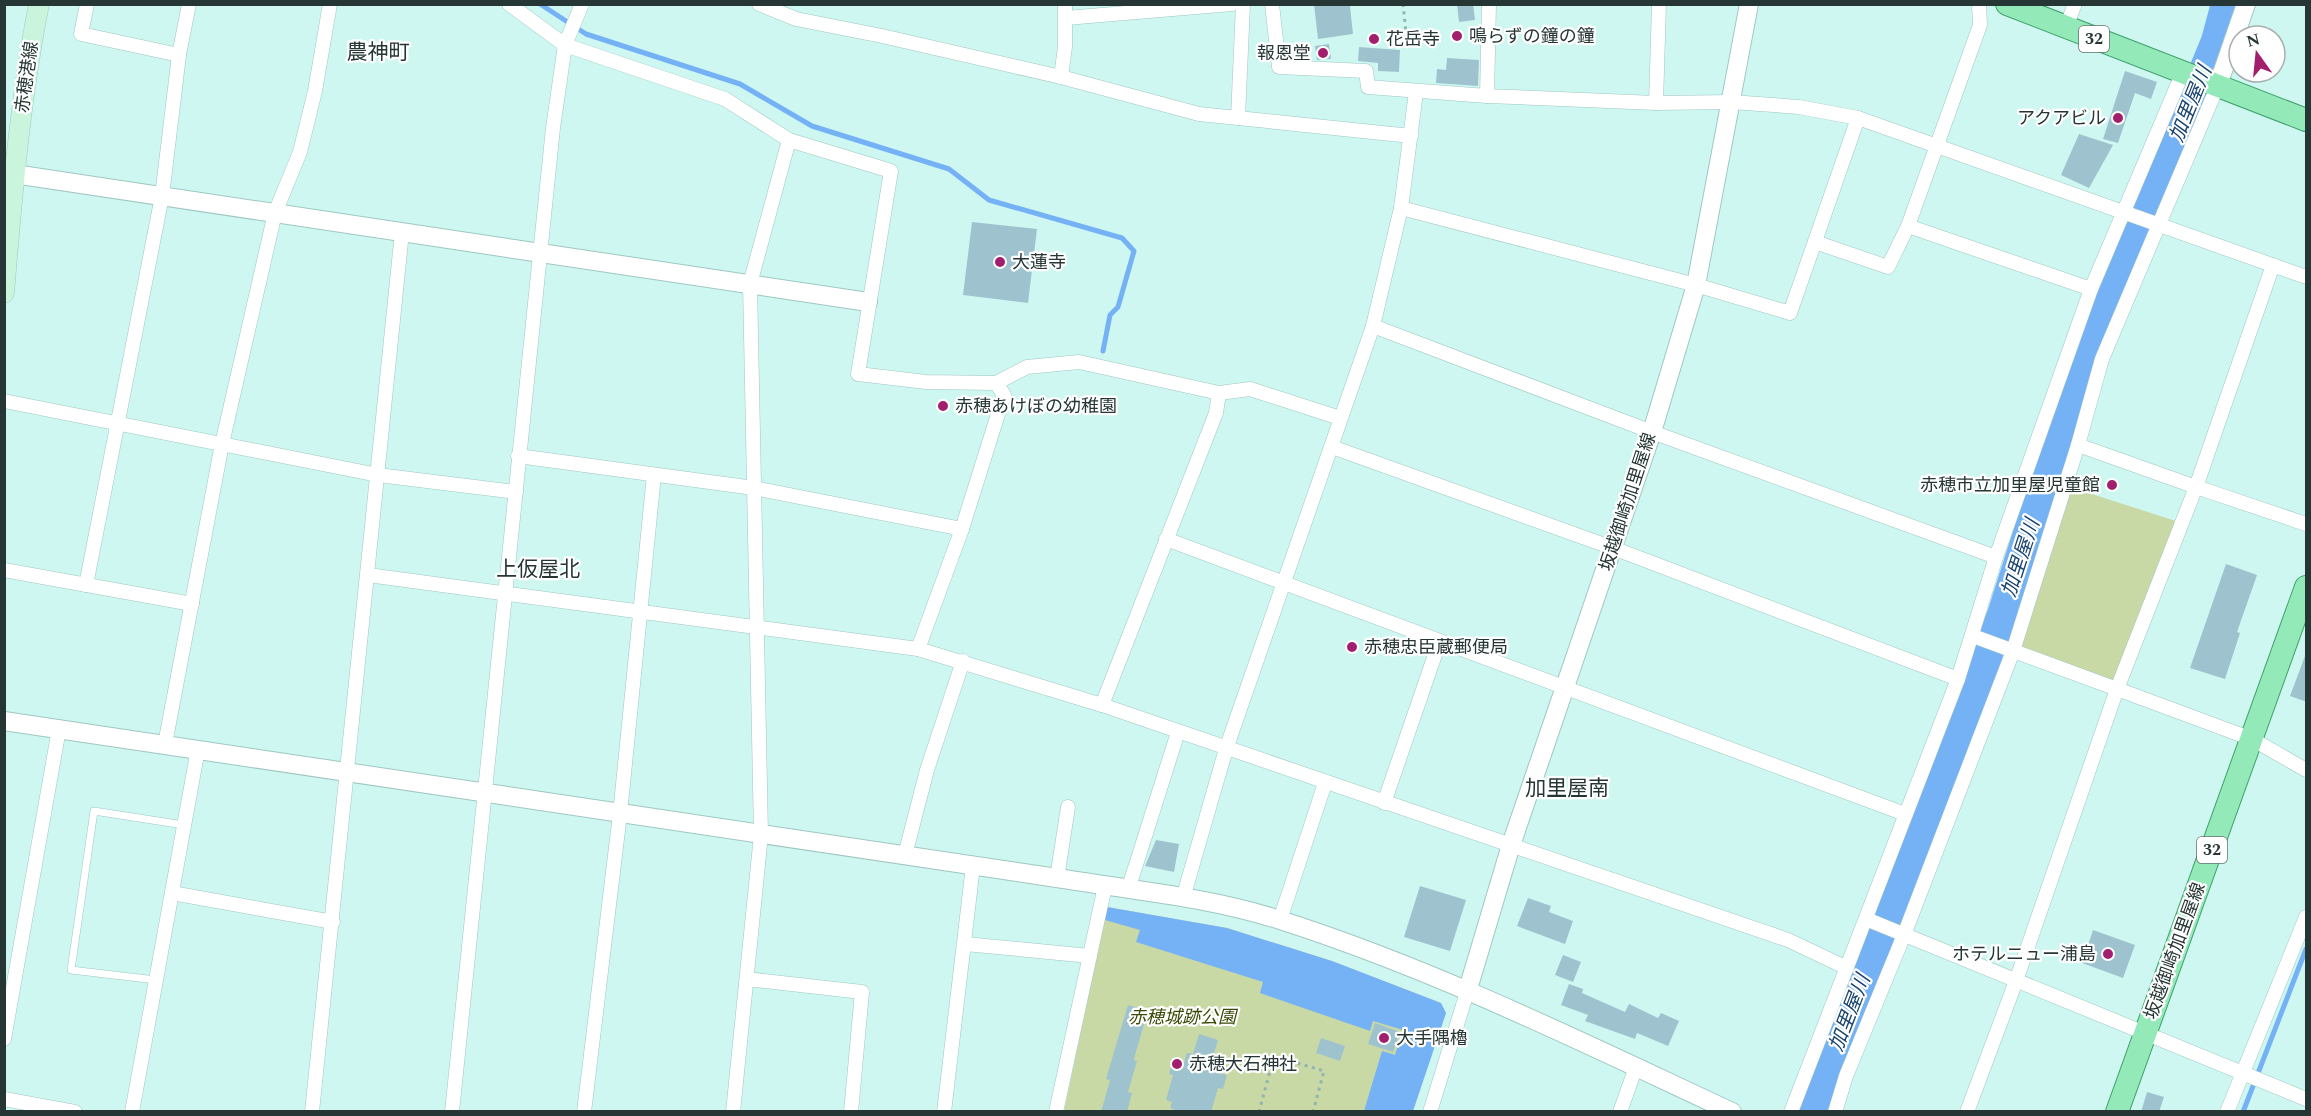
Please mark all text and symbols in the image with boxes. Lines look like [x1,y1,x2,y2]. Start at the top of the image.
place label: 鳴らずの鐘の鐘 [1469,23,1595,50]
north arrow [2227,24,2287,84]
place label: 花岳寺 [1386,26,1440,53]
road number: 32 [2079,26,2109,52]
text: N [2244,27,2263,54]
marker: 鳴らずの鐘の鐘 [1450,29,1464,43]
marker: 花岳寺 [1367,32,1381,46]
district label: 農神町 [347,37,410,69]
street label: 赤穂港線 [9,39,45,115]
place label: 報恩堂 [1257,40,1311,67]
marker: 報恩堂 [1316,46,1330,60]
water label: 加里屋川 [2162,59,2221,147]
place label: アクアビル [2017,105,2106,132]
marker: アクアビル [2111,111,2125,125]
place label: 大蓮寺 [1012,249,1066,276]
marker: 大蓮寺 [993,255,1007,269]
place label: 赤穂あけぼの幼稚園 [955,393,1117,420]
marker: 赤穂あけぼの幼稚園 [936,399,950,413]
street label: 坂越御崎加里屋線 [1593,429,1663,575]
place label: 赤穂市立加里屋児童館 [1920,472,2100,499]
marker: 赤穂市立加里屋児童館 [2105,478,2119,492]
water label: 加里屋川 [1994,513,2048,601]
district label: 上仮屋北 [496,554,580,586]
place label: 赤穂忠臣蔵郵便局 [1364,634,1508,661]
marker: 赤穂忠臣蔵郵便局 [1345,640,1359,654]
district label: 加里屋南 [1525,773,1609,805]
road number: 32 [2197,837,2227,863]
street label: 坂越御崎加里屋線 [2138,879,2212,1023]
place label: ホテルニュー浦島 [1952,941,2096,968]
marker: ホテルニュー浦島 [2101,947,2115,961]
water label: 加里屋川 [1822,968,1879,1056]
park label: 赤穂城跡公園 [1128,1004,1239,1031]
place label: 大手隅櫓 [1396,1025,1468,1052]
marker: 大手隅櫓 [1377,1031,1391,1045]
place label: 赤穂大石神社 [1189,1051,1297,1078]
marker: 赤穂大石神社 [1170,1057,1184,1071]

